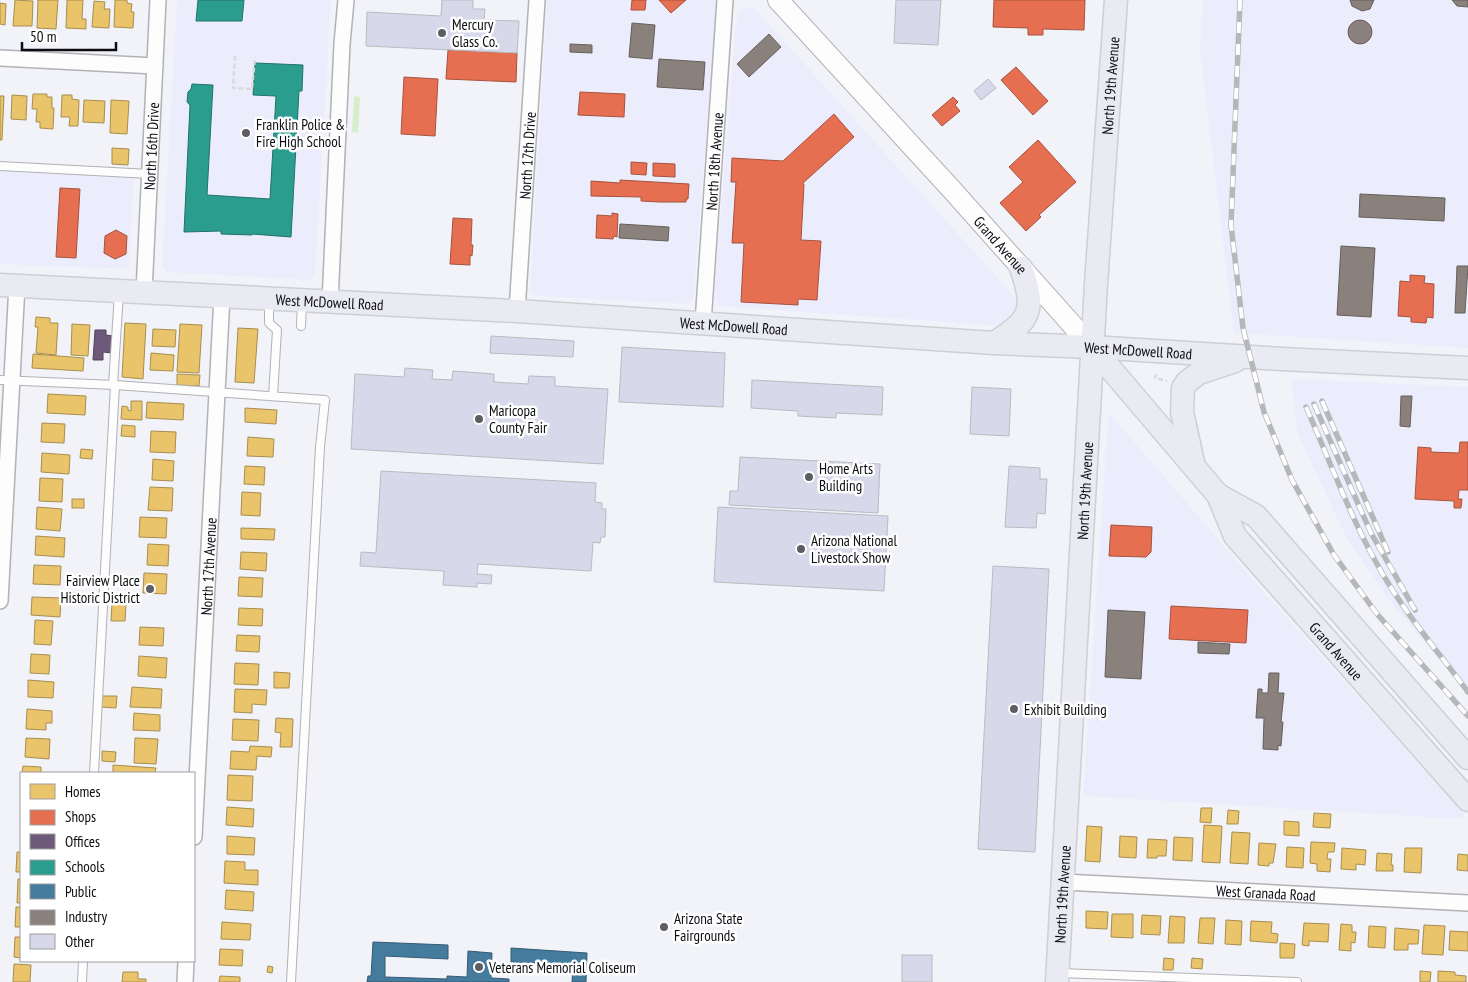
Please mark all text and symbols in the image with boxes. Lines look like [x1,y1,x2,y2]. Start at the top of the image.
place label: Mercury Glass Co. [452,15,498,51]
scale bar [22,20,116,52]
text: 50 m [30,27,56,46]
marker: Mercury Glass Co. [436,27,448,39]
street label: North 19th Avenue [1097,36,1123,135]
street label: North 16th Drive [139,102,163,190]
street label: North 17th Drive [515,111,539,200]
street label: North 18th Avenue [701,112,727,211]
place label: Franklin Police & Fire High School [256,115,345,151]
marker: Franklin Police & Fire High School [240,127,252,139]
street label: Grand Avenue [970,212,1032,278]
street label: West McDowell Road [275,289,384,314]
street label: West McDowell Road [679,312,788,339]
street label: West McDowell Road [1084,337,1193,363]
place label: Maricopa County Fair [489,401,548,437]
marker: Maricopa County Fair [473,413,485,425]
street label: North 19th Avenue [1072,441,1097,540]
place label: Home Arts Building [819,459,873,495]
marker: Home Arts Building [803,471,815,483]
street label: North 17th Avenue [196,517,220,616]
place label: Arizona National Livestock Show [811,531,897,567]
marker: Arizona National Livestock Show [795,543,807,555]
place label: Fairview Place Historic District [60,571,140,607]
marker: Fairview Place Historic District [144,583,156,595]
street label: Grand Avenue [1306,618,1367,684]
place label: Exhibit Building [1024,700,1107,719]
marker: Exhibit Building [1008,703,1020,715]
legend [20,772,195,962]
text: Homes [65,782,101,801]
text: Shops [65,807,96,826]
text: Offices [65,832,100,851]
street label: North 19th Avenue [1050,845,1074,944]
text: Schools [65,857,105,876]
street label: West Granada Road [1215,880,1316,905]
text: Public [65,882,97,901]
text: Industry [65,907,107,926]
place label: Arizona State Fairgrounds [674,909,743,945]
marker: Arizona State Fairgrounds [658,921,670,933]
text: Other [65,932,95,951]
place label: Veterans Memorial Coliseum [488,958,636,977]
marker: Veterans Memorial Coliseum [473,961,485,973]

